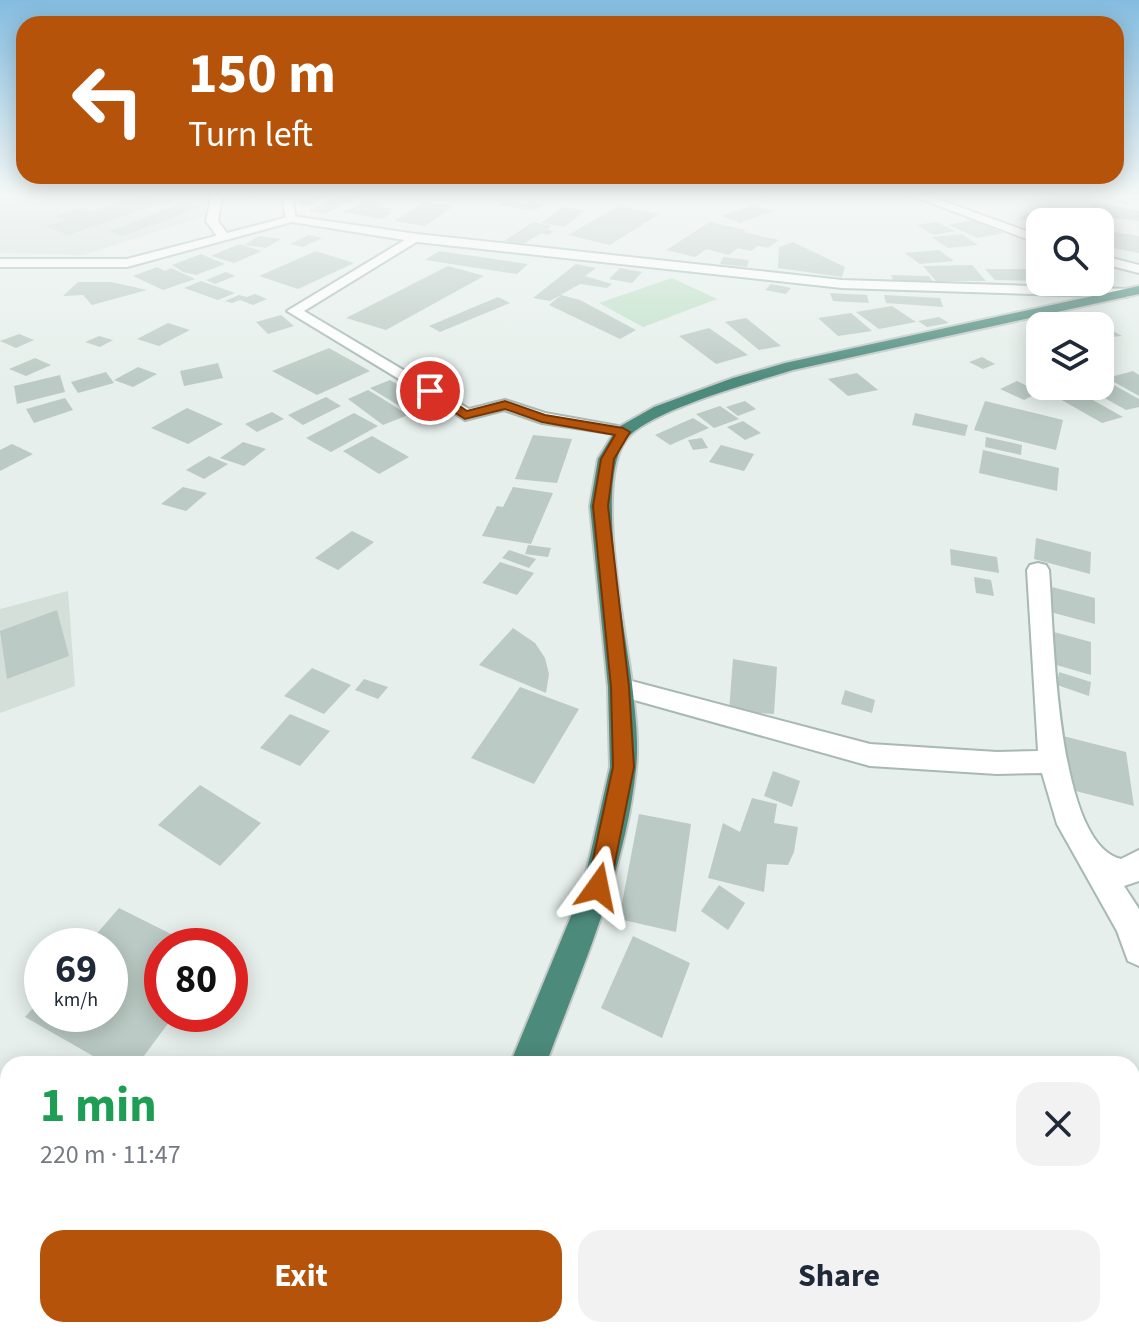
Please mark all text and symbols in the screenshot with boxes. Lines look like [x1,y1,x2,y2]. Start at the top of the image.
text: 150 m [188,35,336,114]
icon: left [56,48,160,152]
text: Turn left [188,109,313,160]
map controls [1026,208,1114,400]
button: search [1026,208,1114,296]
button: layers [1026,312,1114,400]
pin [396,357,464,425]
icon: arrive [408,369,452,413]
position arrow [556,845,640,929]
speed limit sign: 80 [144,928,248,1032]
text: 69 [55,941,97,998]
text: km/h [54,986,98,1014]
text: 1 min [40,1072,157,1140]
button: close [1016,1082,1100,1166]
text: 220 m · 11:47 [40,1136,181,1173]
button: Exit [40,1230,562,1322]
button: Share [578,1230,1100,1322]

